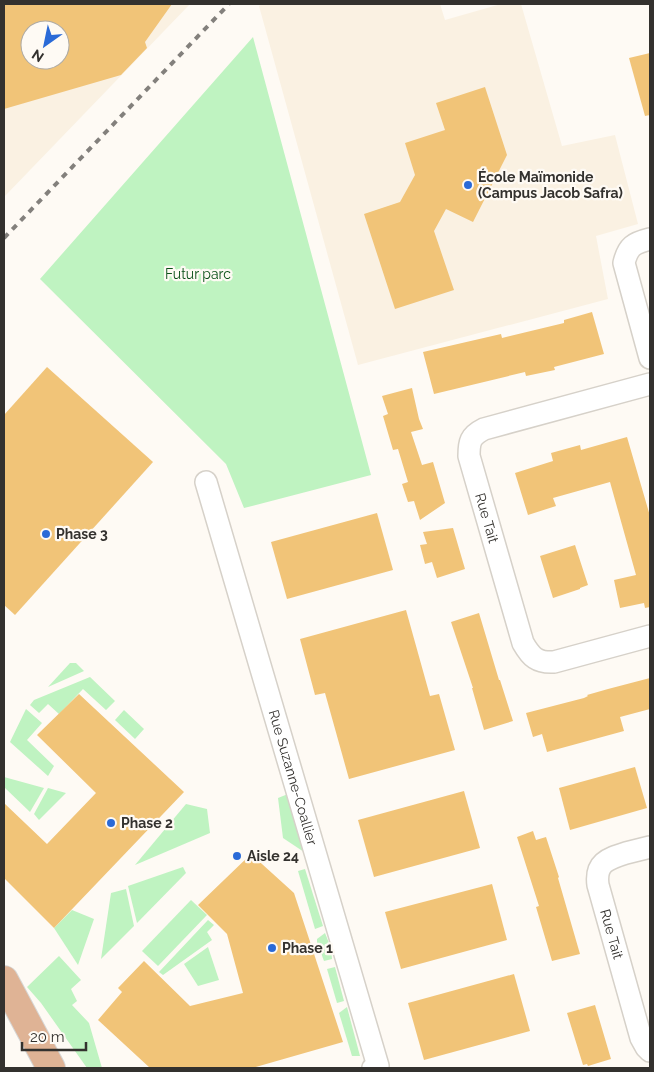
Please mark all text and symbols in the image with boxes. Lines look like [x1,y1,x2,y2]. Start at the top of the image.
north arrow [20,20,70,70]
text: N [29,46,47,66]
place label: École Maïmonide (Campus Jacob Safra) [478,168,623,201]
marker: École Maïmonide (Campus Jacob Safra) [462,179,474,191]
park label: Futur parc [165,266,231,282]
street label: Rue Tait [472,491,502,545]
place label: Phase 3 [56,526,108,542]
marker: Phase 3 [40,528,52,540]
street label: Rue Suzanne-Coallier [266,708,321,847]
place label: Phase 2 [121,815,173,831]
marker: Phase 2 [105,817,117,829]
place label: Aisle 24 [247,848,299,864]
marker: Aisle 24 [231,850,243,862]
street label: Rue Tait [597,907,627,961]
place label: Phase 1 [282,940,333,956]
marker: Phase 1 [266,942,278,954]
scale bar [22,1020,86,1052]
text: 20 m [30,1028,65,1046]

